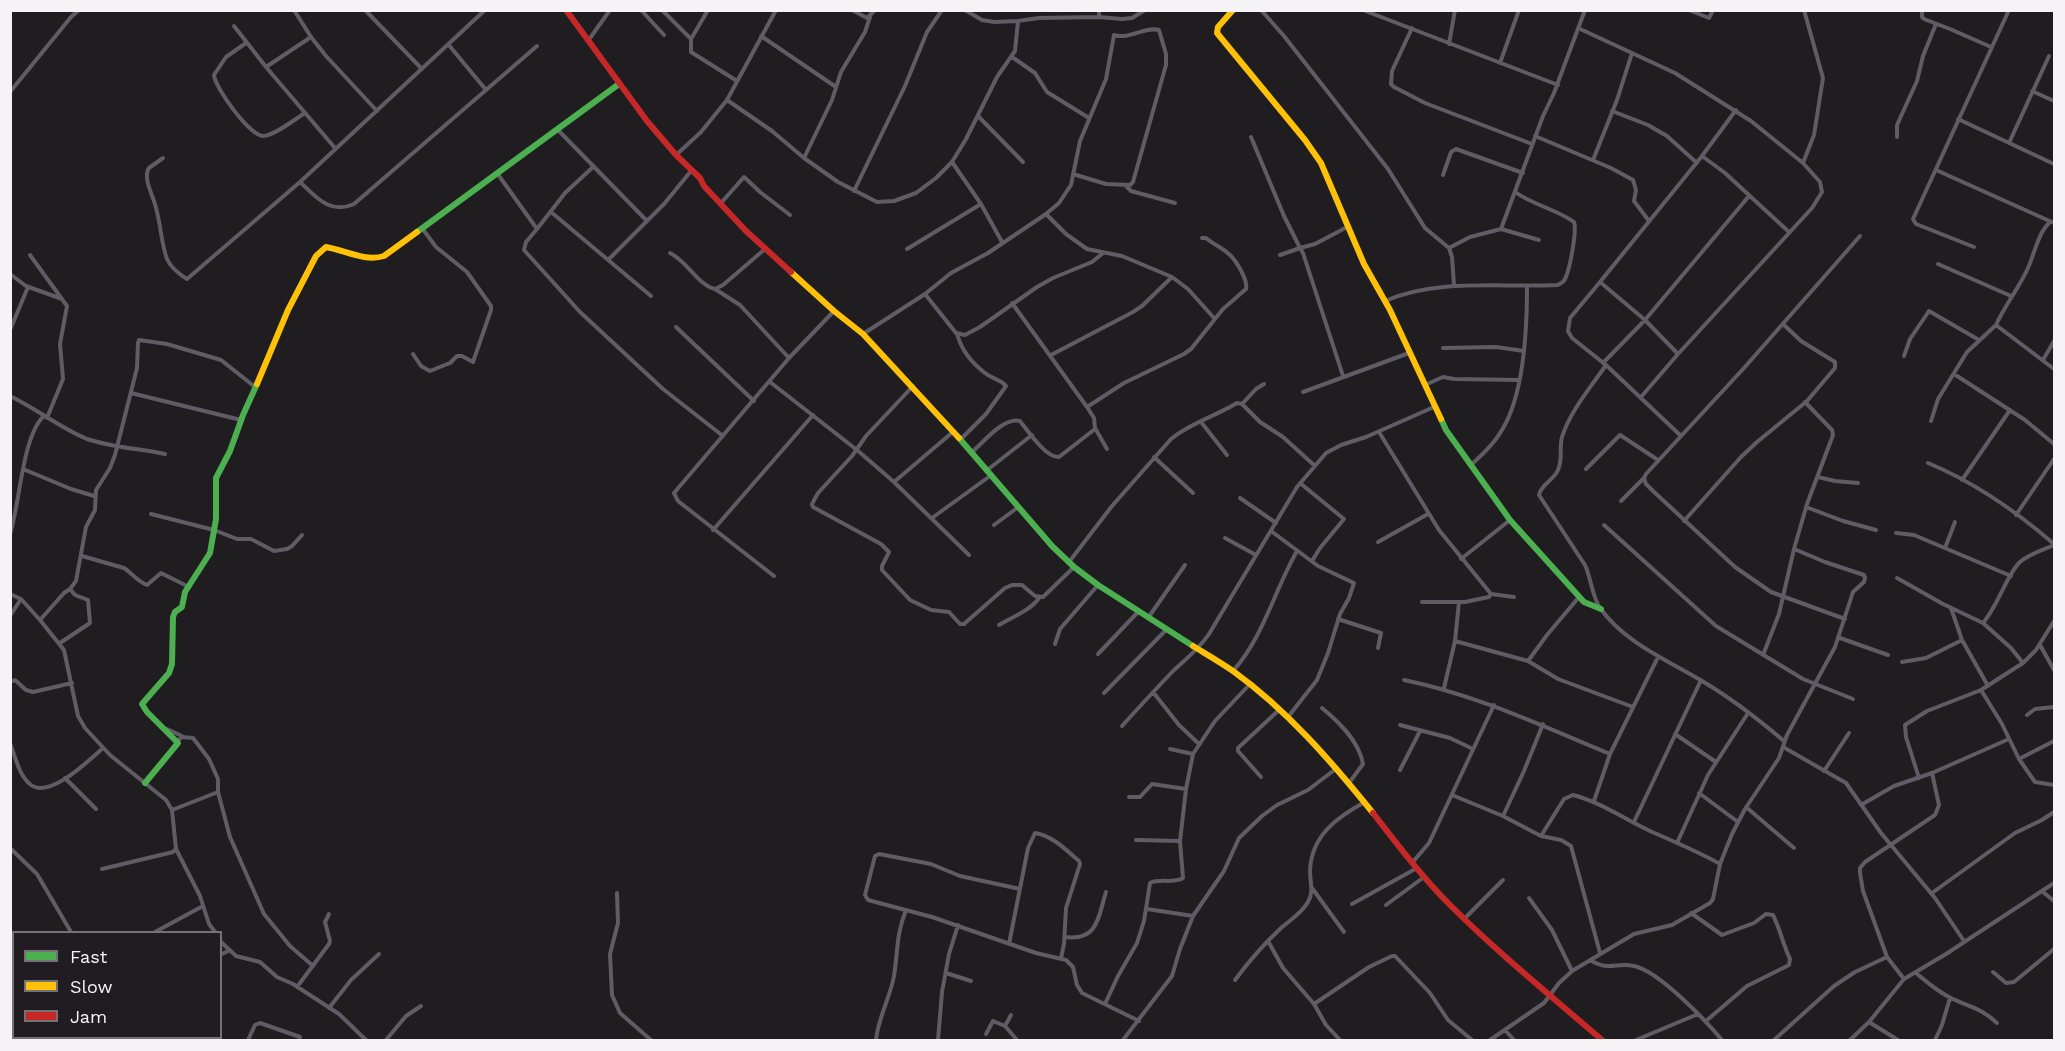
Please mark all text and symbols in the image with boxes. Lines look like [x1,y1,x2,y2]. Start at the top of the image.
legend [12,931,222,1039]
text: Fast [70,946,107,967]
text: Slow [70,976,113,997]
text: Jam [70,1006,107,1027]

